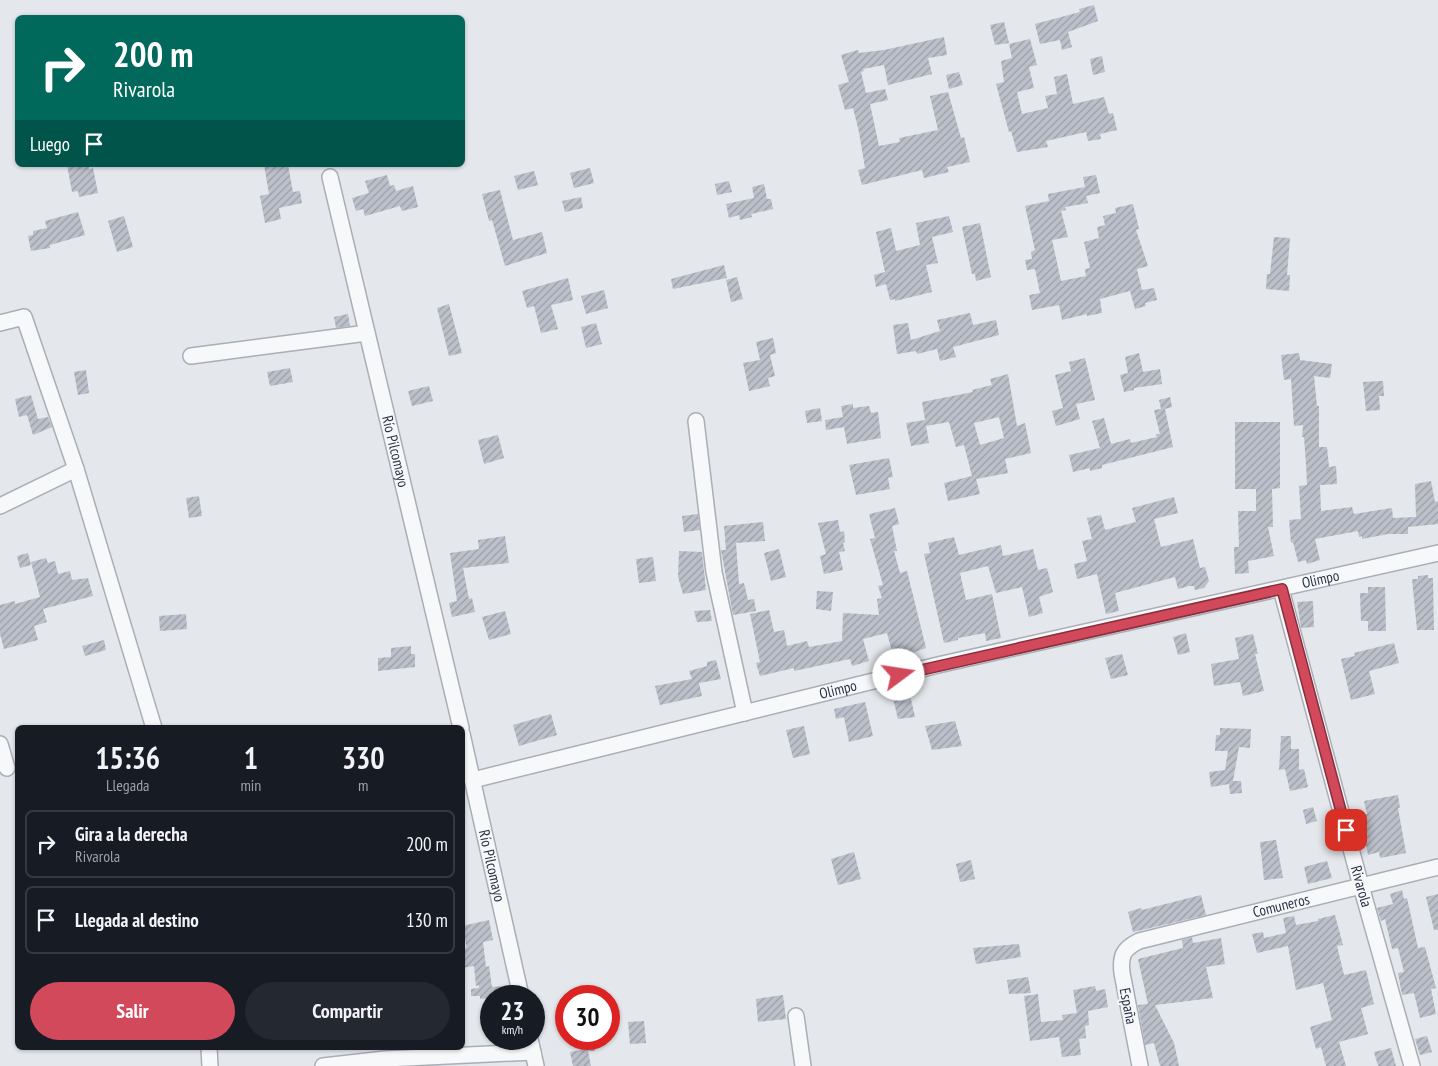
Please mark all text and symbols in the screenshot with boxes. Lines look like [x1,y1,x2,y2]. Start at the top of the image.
text: 200 m [113,31,194,77]
icon: right [30,35,95,100]
text: Rivarola [113,75,175,103]
icon: arrive [80,130,108,158]
text: Luego [30,132,70,156]
street label: Río Pilcomayo [378,413,413,489]
street label: Olimpo [1300,565,1341,592]
position arrow [872,648,924,700]
street label: Olimpo [817,675,859,703]
text: 15:36 [95,738,160,777]
text: 1 [244,738,258,777]
text: 330 [342,738,385,777]
text: Llegada [106,775,149,795]
text: min [240,775,261,795]
text: m [358,775,368,795]
pin [1325,809,1367,851]
icon: arrive [1332,816,1360,844]
text: Gira a la derecha [75,822,188,846]
street label: Río Pilcomayo [475,828,509,903]
icon: right [32,830,60,858]
text: 200 m [406,832,448,856]
text: Rivarola [75,846,120,866]
street label: Rivarola [1347,863,1377,909]
street label: Comuneros [1251,889,1311,921]
icon: arrive [32,906,60,934]
text: Llegada al destino [75,908,199,932]
text: 130 m [406,908,448,932]
button: Salir [30,982,235,1040]
button: Compartir [245,982,450,1040]
speed limit sign: 30 [555,985,620,1050]
street label: España [1116,986,1141,1026]
text: 23 [501,995,524,1027]
text: km/h [502,1022,523,1037]

